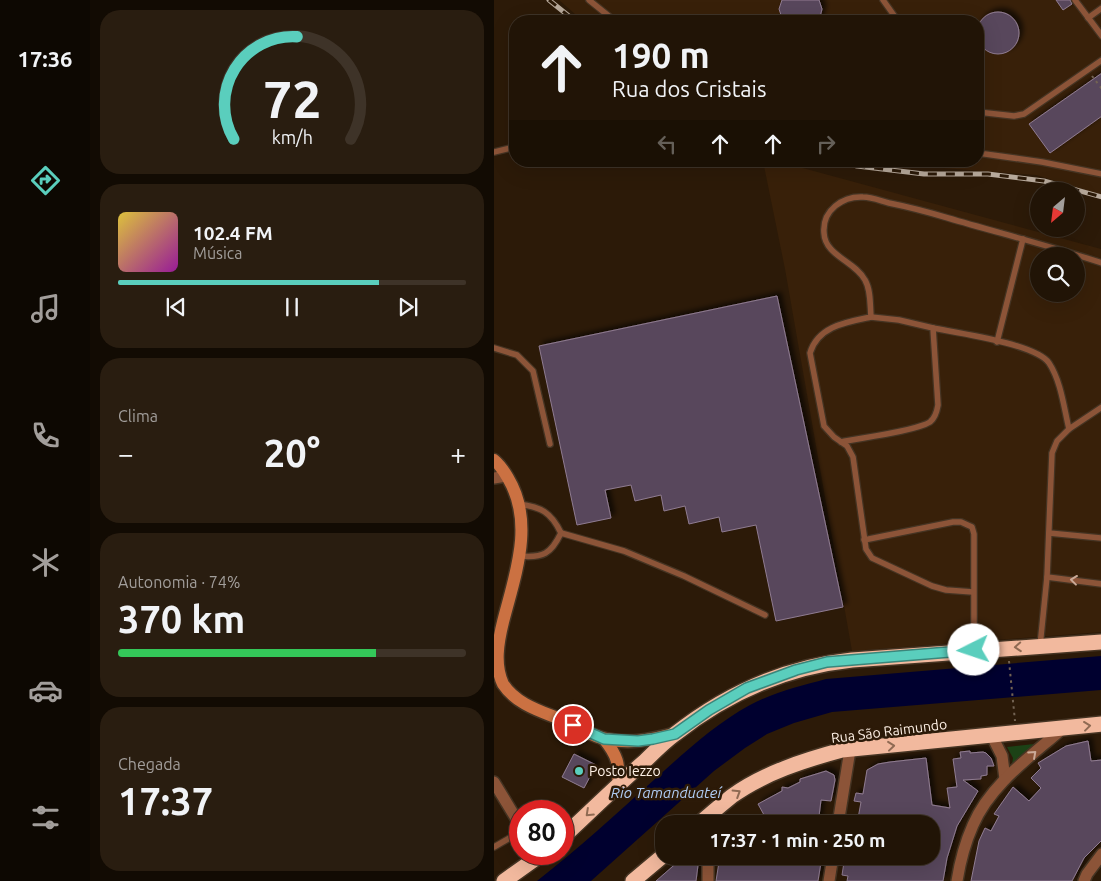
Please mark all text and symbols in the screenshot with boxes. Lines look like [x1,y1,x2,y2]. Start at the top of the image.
icon: ahead [529,35,594,100]
text: 190 m [612,35,710,75]
text: 17:36 [17,46,73,71]
text: 72 [263,70,321,128]
text: Rua dos Cristais [612,76,766,101]
text: km/h [271,127,313,147]
icon: left [653,130,681,158]
icon: ahead [706,130,734,158]
icon: ahead [759,130,787,158]
icon: right [812,130,840,158]
icon: directions [28,163,63,198]
north arrow [1030,182,1085,238]
map controls [1030,182,1085,302]
text: 102.4 FM [193,222,273,244]
text: Música [193,244,243,262]
button: search [1030,247,1085,302]
icon: music [28,291,63,326]
icon: previous [162,293,190,321]
icon: pause [278,293,306,321]
icon: next [394,293,422,321]
text: Clima [118,407,158,425]
icon: phone [28,418,63,453]
text: 20° [264,432,320,474]
text: − [118,438,134,469]
text: + [450,438,466,469]
icon: climate [28,545,63,580]
text: Autonomia · 74% [118,573,240,591]
one-way arrow [1070,575,1078,586]
text: 370 km [118,598,245,640]
position arrow [947,623,999,675]
one-way arrow [1013,642,1021,653]
icon: car [28,673,63,708]
pin [552,704,594,746]
icon: arrive [559,711,587,739]
street label: Rua São Raimundo [830,716,948,746]
one-way arrow [1083,721,1091,732]
one-way arrow [887,740,895,751]
one-way arrow [1028,751,1037,760]
text: Chegada [118,755,181,773]
place label: Posto Iezzo [589,763,661,779]
marker: Posto Iezzo [573,765,585,777]
text: 17:37 [118,780,213,822]
water label: Rio Tamanduateí [611,784,723,801]
one-way arrow [732,790,741,800]
icon: filters [28,800,63,835]
speed limit sign: 80 [509,800,574,865]
one-way arrow [586,807,595,816]
text: 17:37 · 1 min · 250 m [710,829,885,851]

